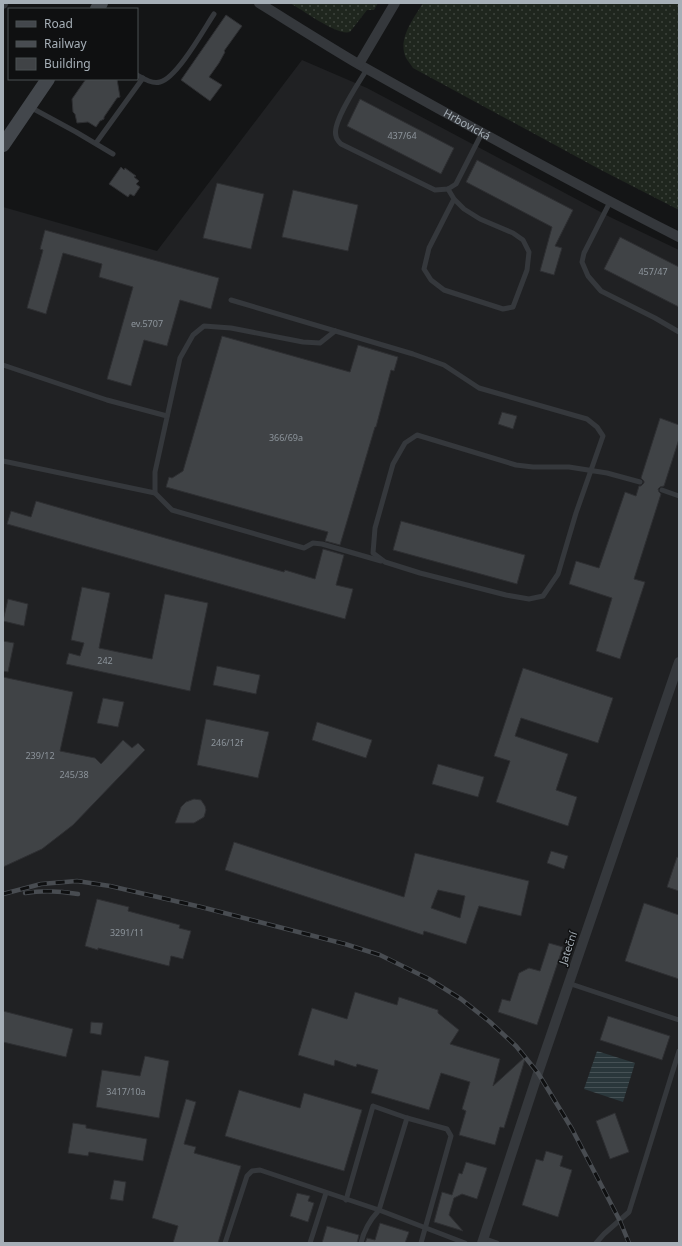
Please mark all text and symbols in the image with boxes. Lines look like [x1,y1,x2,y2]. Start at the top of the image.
legend [8,8,138,80]
text: Road [44,15,73,32]
text: Railway [44,35,88,52]
text: Building [44,55,91,72]
street label: Hrbovická [441,105,494,143]
house number: 437/64 [387,129,417,142]
house number: 457/47 [638,265,668,278]
house number: ev.5707 [131,317,163,330]
house number: 366/69a [269,431,303,444]
house number: 242 [97,654,113,667]
house number: 246/12f [211,736,244,749]
house number: 239/12 [25,749,55,762]
house number: 245/38 [59,768,89,781]
house number: 3291/11 [110,926,144,939]
street label: Jateční [555,928,581,967]
house number: 3417/10a [106,1085,146,1098]

